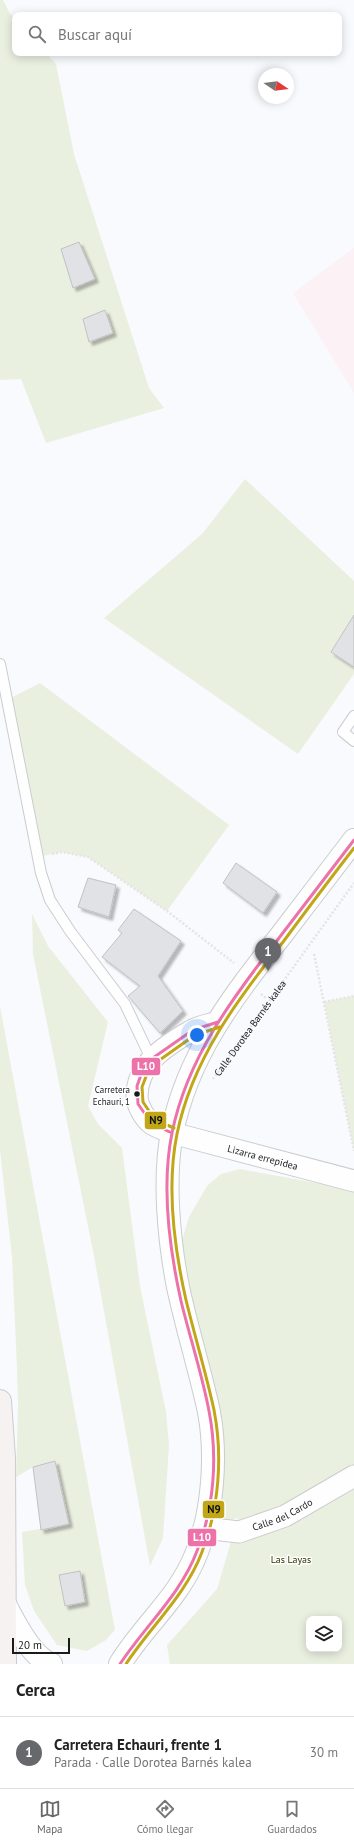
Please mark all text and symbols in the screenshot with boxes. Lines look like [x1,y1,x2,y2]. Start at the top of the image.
search box [12,12,342,56]
icon: search [26,23,48,45]
text: Buscar aquí [58,25,132,44]
north arrow [258,68,294,104]
pin: 1 [255,938,281,971]
street label: Calle Dorotea Barnés kalea [211,978,289,1079]
your location [187,1025,207,1045]
line badge: L10 [131,1057,161,1076]
text: L10 [137,1059,155,1073]
place label: Carretera Echauri, 1 [93,1084,130,1107]
marker: Carretera Echauri, 1 [132,1089,142,1099]
line badge: N9 [144,1111,167,1130]
text: N9 [149,1113,163,1127]
street label: Lizarra errepidea [226,1142,299,1173]
street label: Calle del Cardo [251,1496,315,1534]
line badge: N9 [202,1500,225,1519]
text: N9 [207,1502,221,1516]
line badge: L10 [187,1528,217,1547]
text: L10 [193,1530,211,1544]
park label: Las Layas [271,1553,311,1566]
map controls [306,1616,342,1652]
button: layers [306,1616,342,1652]
scale bar [12,1636,70,1655]
text: 20 m [18,1638,42,1652]
text: Cerca [16,1679,55,1701]
text: Carretera Echauri, frente 1 [54,1735,222,1754]
text: 1 [25,1744,33,1761]
text: 30 m [310,1744,338,1761]
text: Parada · Calle Dorotea Barnés kalea [54,1754,252,1771]
tab: Mapa [37,1798,63,1836]
tab: Cómo llegar [137,1798,193,1836]
tab: Guardados [267,1798,317,1836]

